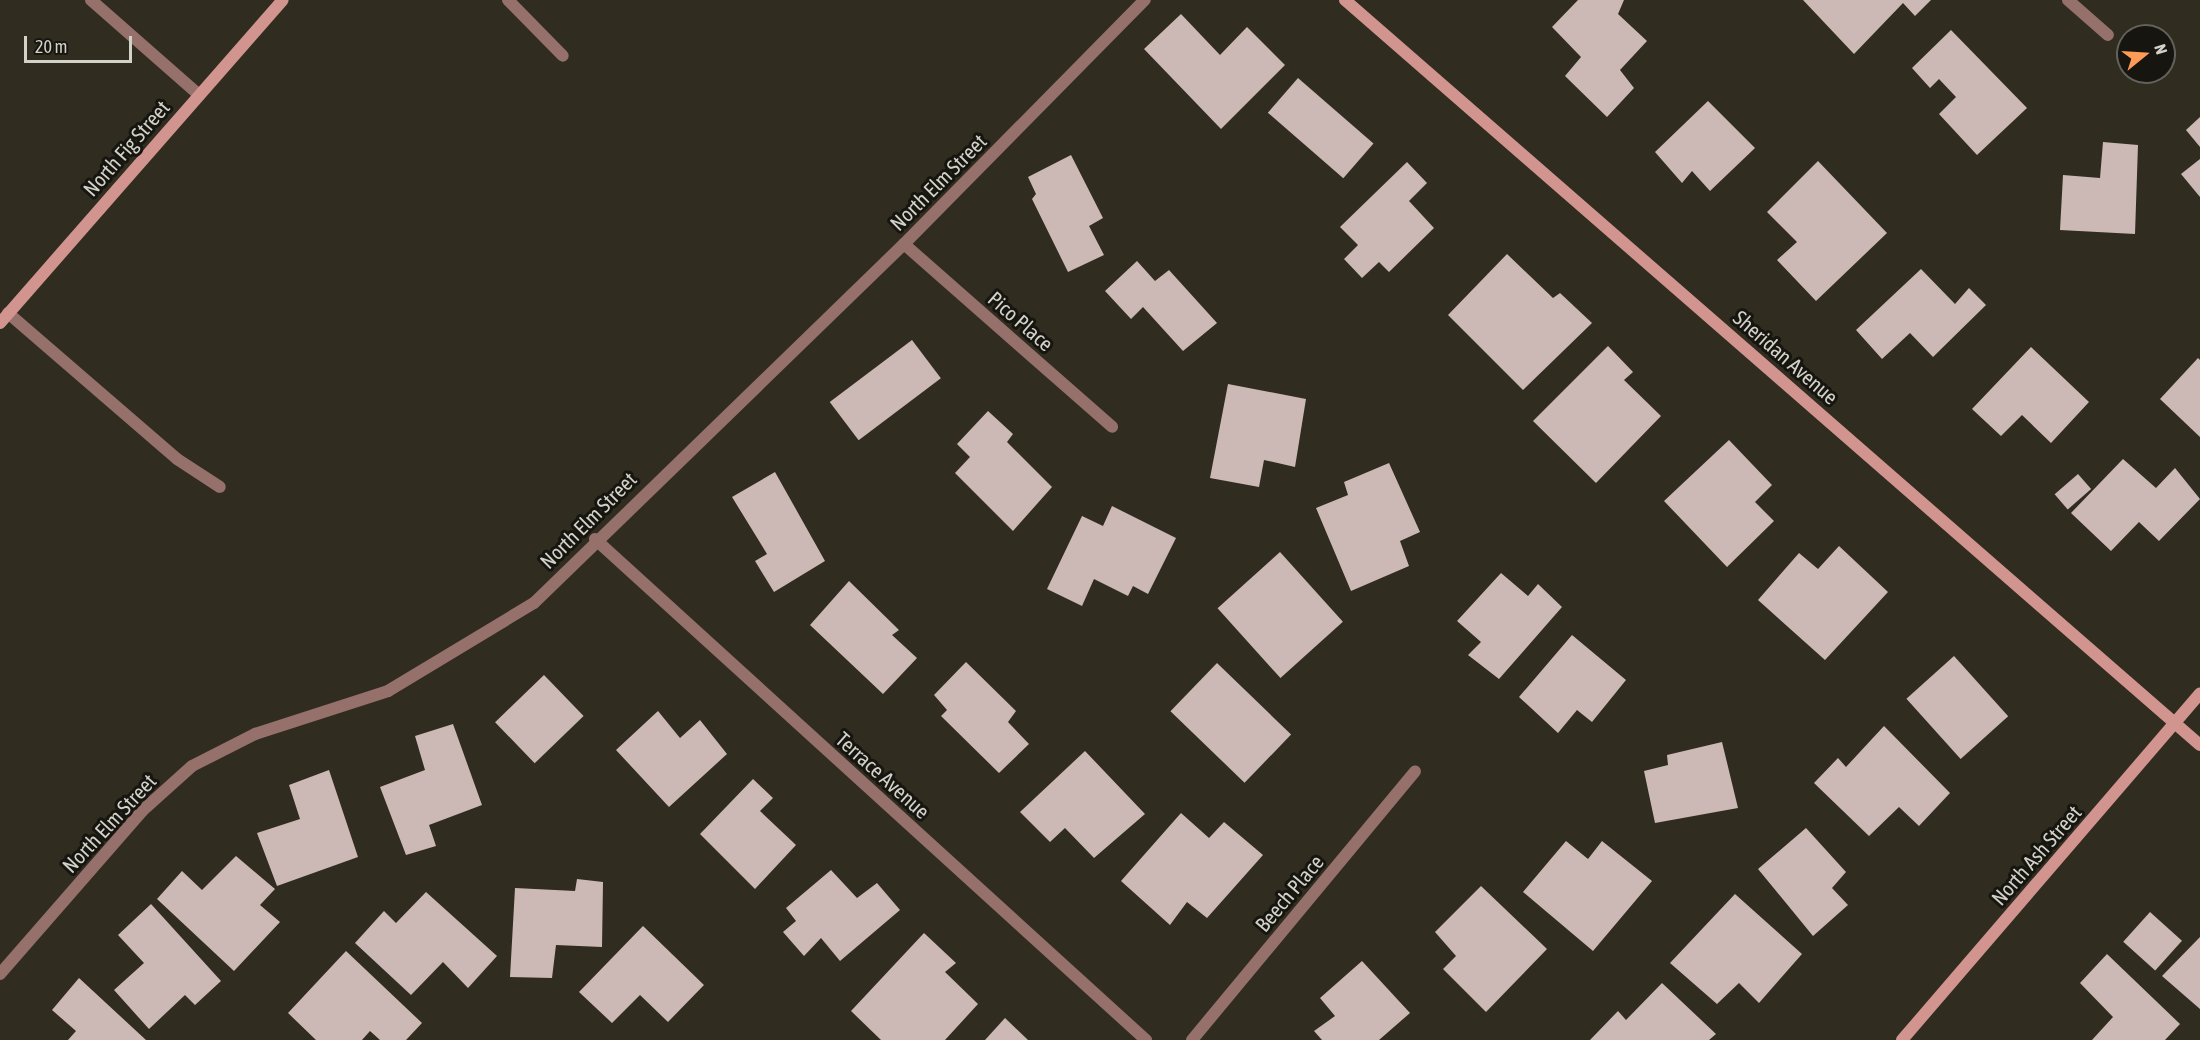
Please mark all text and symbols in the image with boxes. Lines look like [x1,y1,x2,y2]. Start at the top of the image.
scale bar [27,24,135,62]
north arrow [2116,24,2176,84]
text: 20 m [35,36,67,57]
text: N [2151,42,2171,56]
street label: North Fig Street [78,95,174,201]
street label: North Elm Street [885,129,991,235]
street label: Pico Place [983,286,1059,356]
street label: Sheridan Avenue [1728,305,1844,409]
street label: North Elm Street [535,467,641,573]
street label: Terrace Avenue [831,726,935,824]
street label: North Elm Street [57,768,161,878]
street label: North Ash Street [1986,800,2086,910]
street label: Beech Place [1250,849,1328,937]

